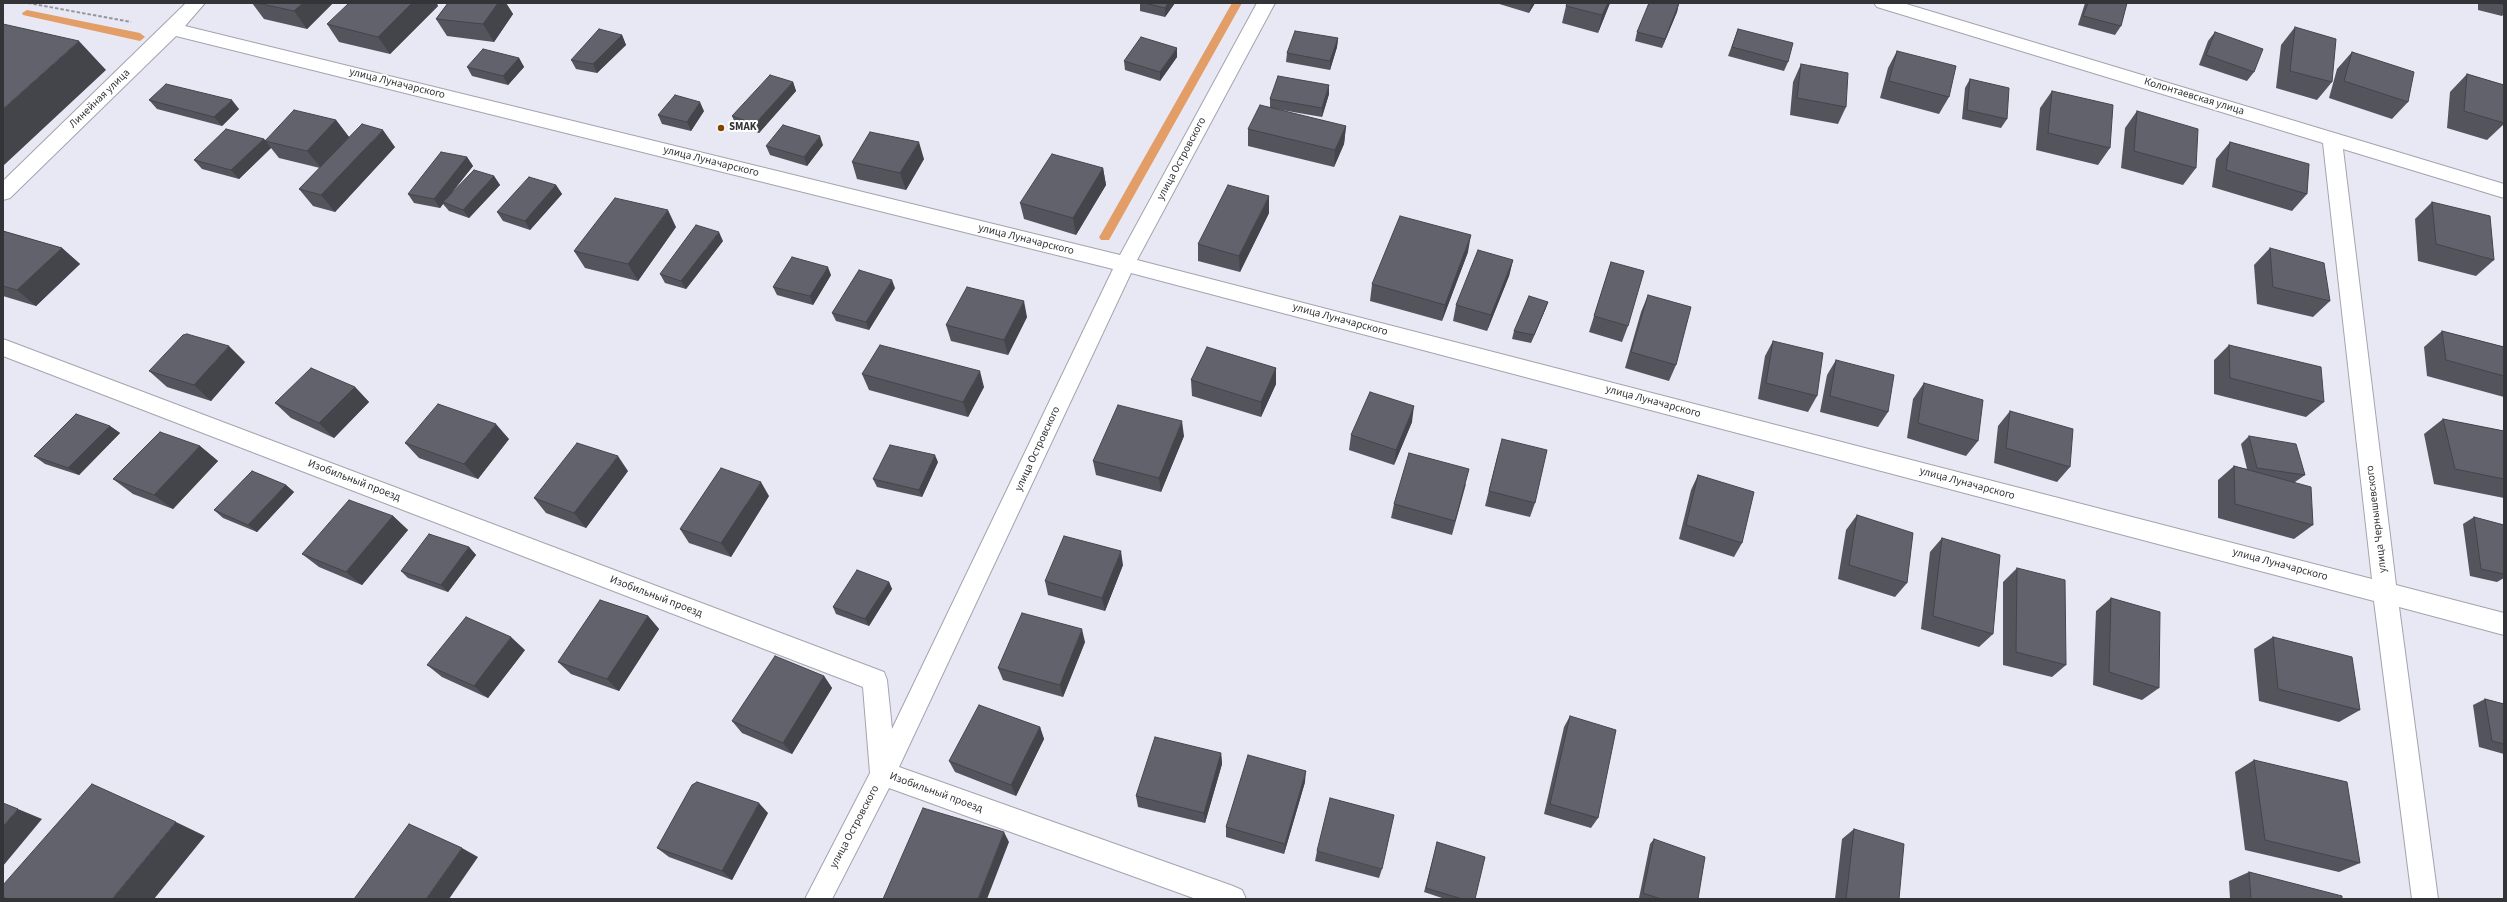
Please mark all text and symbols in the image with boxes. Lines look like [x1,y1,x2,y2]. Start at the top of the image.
street label: улица Луначарского [348,66,446,102]
street label: Линейная улица [67,67,133,131]
street label: Колонтаевская улица [2142,75,2246,119]
street label: улица Островского [1155,115,1209,203]
place label: SMAK [729,121,757,135]
marker: SMAK [716,123,726,133]
street label: улица Луначарского [662,144,760,180]
street label: улица Луначарского [977,222,1075,258]
street label: улица Луначарского [1291,301,1389,339]
street label: улица Луначарского [1604,383,1702,421]
street label: улица Островского [1013,404,1063,494]
street label: Изобильный проезд [306,457,402,505]
street label: улица Чернышевского [2364,464,2390,574]
street label: улица Луначарского [1918,465,2016,503]
street label: улица Луначарского [2231,546,2329,584]
street label: Изобильный проезд [608,573,704,621]
street label: Изобильный проезд [888,770,984,816]
street label: улица Островского [828,783,882,871]

